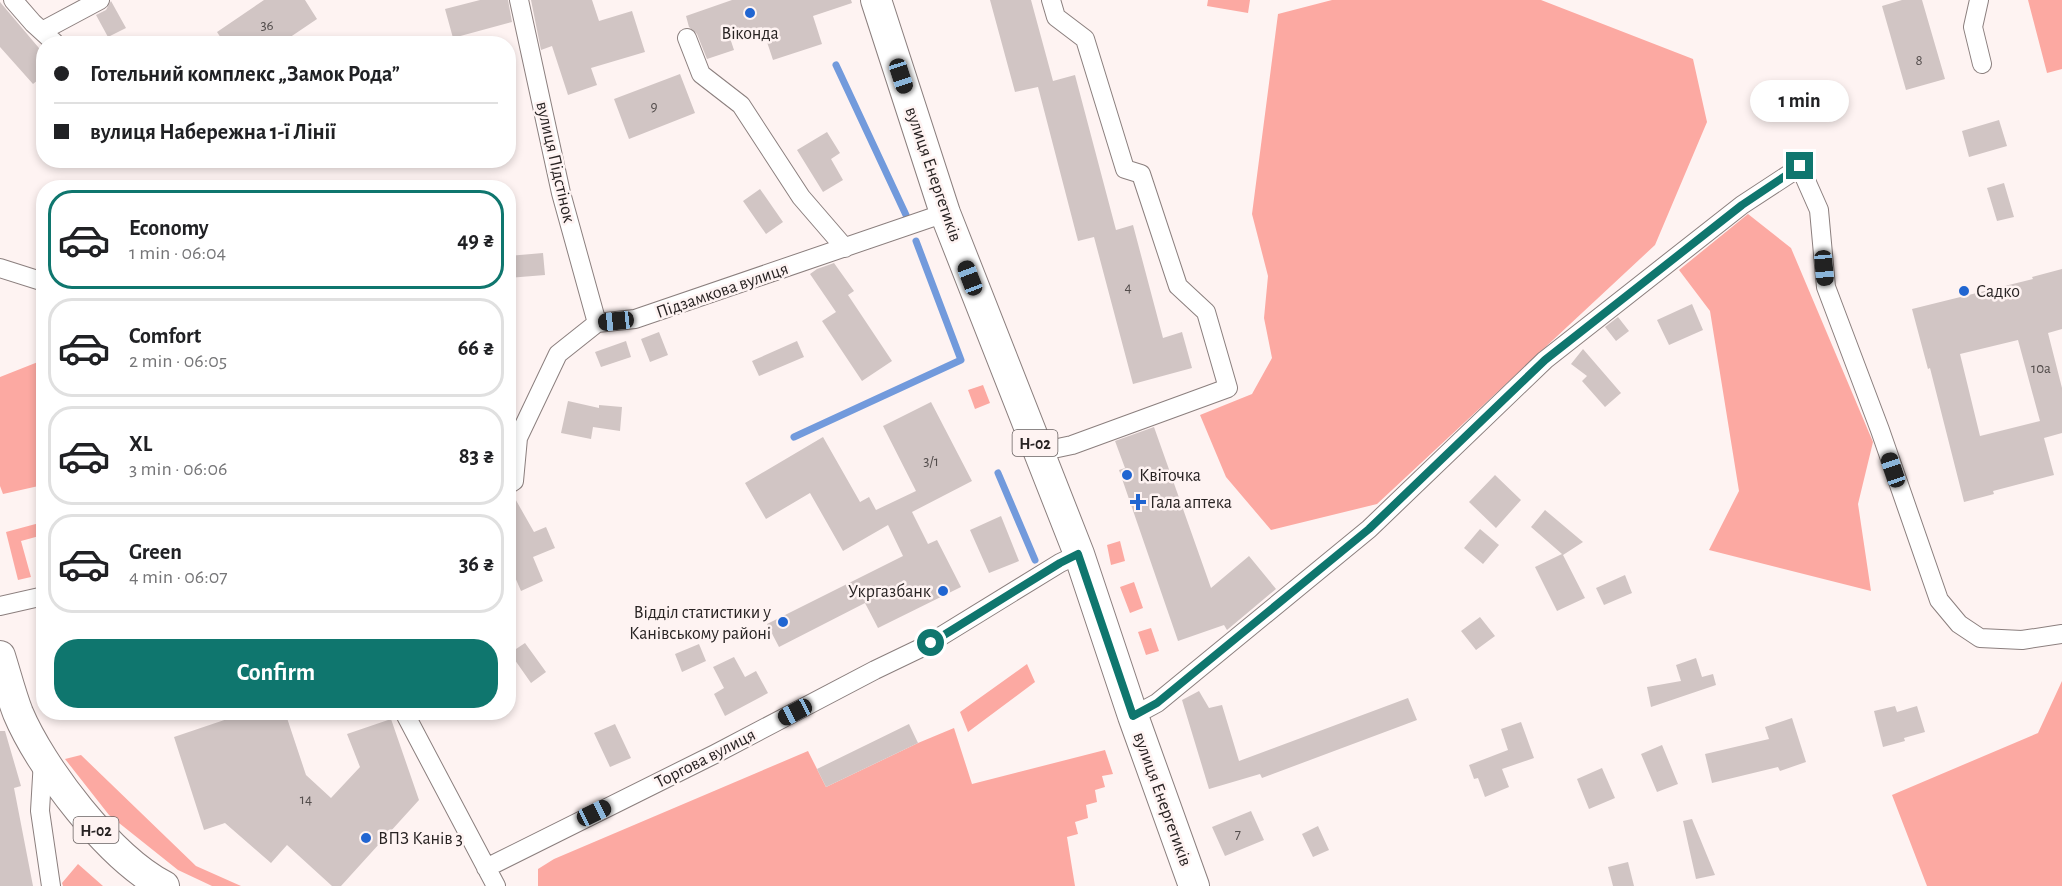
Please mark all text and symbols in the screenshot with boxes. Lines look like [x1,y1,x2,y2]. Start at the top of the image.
marker: Віконда [743,6,757,20]
house number: 36 [260,18,274,33]
place label: Віконда [721,25,779,43]
house number: 8 [1915,53,1923,68]
car [887,56,915,96]
text: Готельний комплекс „Замок Рода” [90,63,400,85]
callout: 1 min [1750,79,1850,121]
text: 1 min [1778,91,1821,111]
house number: 9 [650,99,658,114]
street label: вулиця Підстінок [532,100,578,225]
street label: вулиця Енергетиків [902,105,965,244]
text: вулиця Набережна 1-ї Лінії [90,121,336,143]
route end [1786,152,1813,179]
icon: car [57,213,111,267]
text: Economy [129,217,209,239]
text: 49 ₴ [457,229,495,251]
text: 1 min · 06:04 [129,243,226,263]
car [1813,249,1835,287]
car [955,258,985,298]
street label: Підзамкова вулиця [654,260,791,322]
house number: 4 [1124,280,1132,295]
place label: Садко [1976,283,2020,301]
marker: Садко [1957,284,1971,298]
car [597,310,635,332]
icon: car [57,321,111,375]
text: Comfort [129,325,201,347]
text: 66 ₴ [458,337,495,359]
text: 2 min · 06:05 [129,351,227,371]
house number: 10а [2031,361,2051,376]
icon: car [57,429,111,483]
road number: Н-02 [1012,430,1058,456]
text: XL [129,433,152,455]
text: 83 ₴ [459,445,495,467]
car [1879,450,1907,490]
house number: 3/1 [923,454,939,469]
text: 3 min · 06:06 [129,459,227,479]
place label: Квіточка [1139,467,1201,485]
marker: Квіточка [1120,468,1134,482]
place label: Гала аптека [1150,494,1232,512]
marker: Гала аптека [1131,495,1145,509]
icon: car [57,537,111,591]
text: Green [129,541,182,563]
text: 36 ₴ [459,553,495,575]
text: 4 min · 06:07 [129,567,228,587]
place label: Укргазбанк [848,582,932,601]
marker: Укргазбанк [936,584,950,598]
place label: Відділ статистики у Канівському районі [629,604,771,643]
marker: Відділ статистики у Канівському районі [776,615,790,629]
route start [917,629,944,656]
button: Confirm [54,639,498,708]
car [775,696,815,728]
street label: Торгова вулиця [652,726,759,792]
street label: вулиця Енергетиків [1129,730,1195,869]
house number: 14 [300,792,312,807]
car [574,797,614,829]
road number: Н-02 [74,817,118,843]
house number: 7 [1235,827,1241,842]
place label: ВПЗ Канів 3 [378,830,463,848]
marker: ВПЗ Канів 3 [359,831,373,845]

